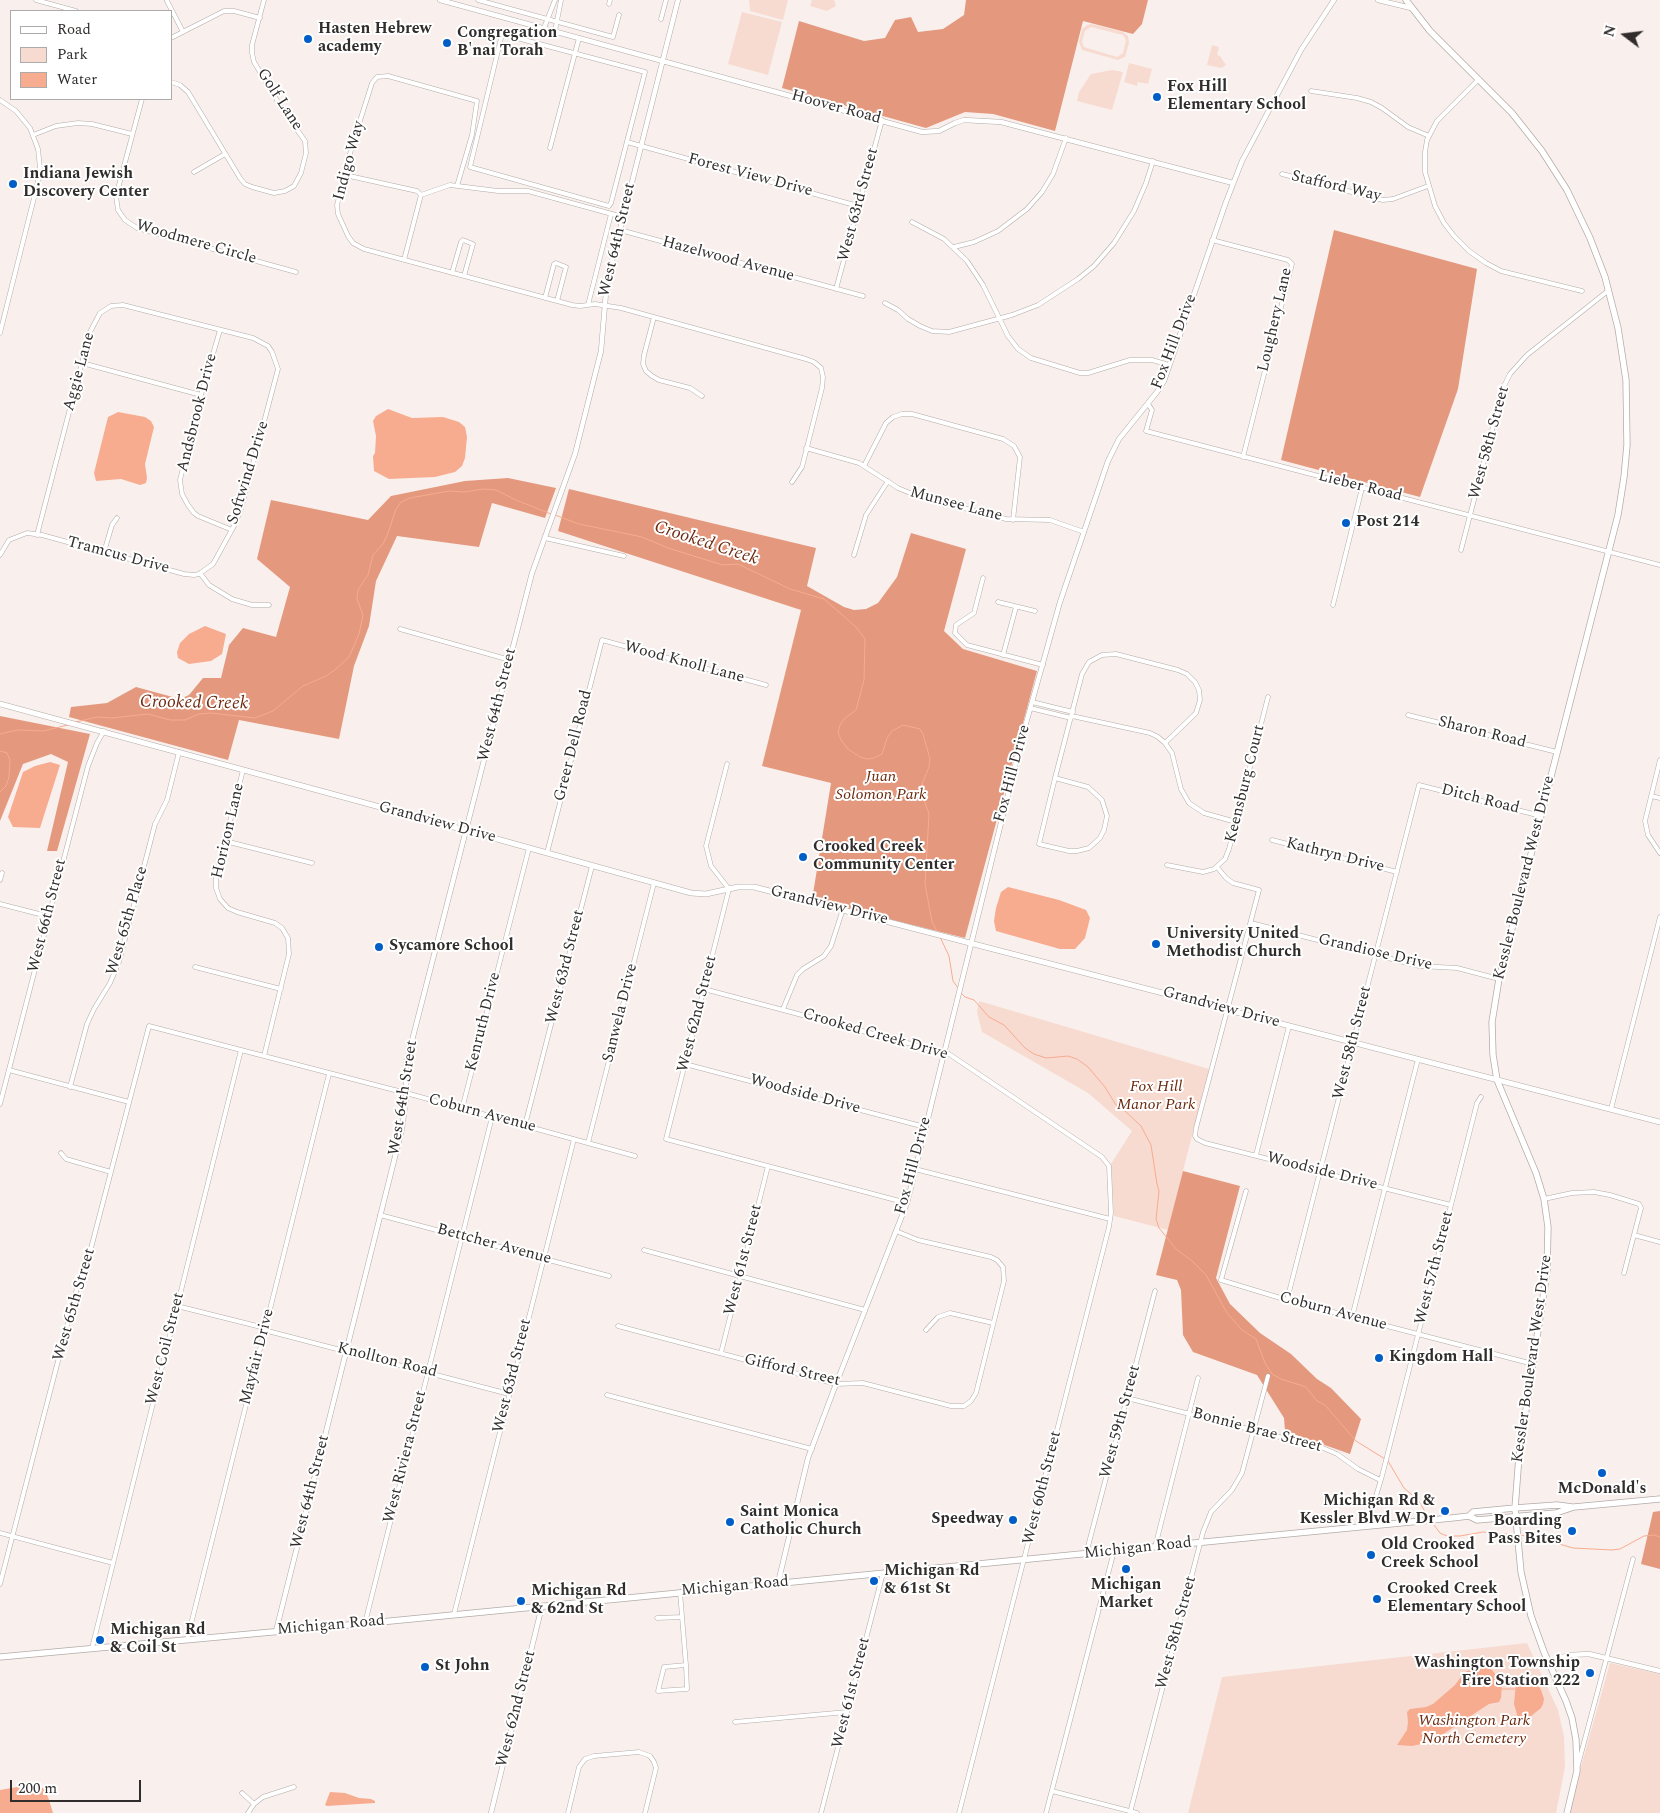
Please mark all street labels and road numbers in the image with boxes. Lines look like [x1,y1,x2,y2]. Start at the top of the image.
street label: Golf Lane [252,65,306,135]
street label: Hoover Road [789,87,883,129]
street label: Indigo Way [330,119,370,203]
street label: West 63rd Street [835,146,883,264]
street label: Forest View Drive [686,150,814,202]
street label: Stafford Way [1289,167,1383,207]
street label: West 64th Street [596,181,640,299]
street label: Woodmere Circle [134,217,258,269]
street label: Hazelwood Avenue [660,233,796,287]
street label: Loughery Lane [1255,266,1297,374]
street label: Fox Hill Drive [1148,292,1202,392]
street label: Aggie Lane [60,331,100,413]
street label: Andsbrook Drive [174,352,222,474]
street label: West 58th Street [1466,384,1514,502]
street label: Softwind Drive [224,419,274,527]
street label: Lieber Road [1316,467,1404,507]
street label: Munsee Lane [908,483,1004,527]
street label: Tramcus Drive [65,533,171,579]
street label: Wood Knoll Lane [622,638,746,688]
street label: West 64th Street [475,646,521,764]
street label: Greer Dell Road [551,688,597,804]
street label: Sharon Road [1436,713,1528,753]
street label: Fox Hill Drive [991,723,1035,825]
street label: Keensburg Court [1222,723,1270,845]
street label: Kessler Boulevard West Drive [1490,774,1560,982]
street label: Horizon Lane [209,781,249,881]
street label: Ditch Road [1439,781,1521,819]
street label: Grandview Drive [376,798,498,848]
street label: Kathryn Drive [1284,835,1386,877]
street label: West 66th Street [25,857,71,975]
street label: West 65th Place [103,864,153,978]
street label: Grandview Drive [768,882,890,930]
street label: West 63rd Street [543,908,589,1026]
street label: Grandiose Drive [1316,931,1434,975]
street label: West 62nd Street [674,954,722,1074]
street label: Sanwela Drive [599,962,643,1064]
street label: Kenruth Drive [462,970,506,1074]
street label: Grandview Drive [1160,983,1282,1033]
street label: West 58th Street [1330,984,1376,1102]
street label: Crooked Creek Drive [800,1005,950,1065]
street label: West 64th Street [385,1039,423,1157]
street label: Woodside Drive [748,1071,862,1119]
street label: Coburn Avenue [426,1090,538,1138]
street label: Fox Hill Drive [892,1115,936,1217]
street label: Woodside Drive [1265,1149,1379,1195]
street label: West 61st Street [721,1202,767,1318]
street label: West 57th Street [1412,1209,1458,1327]
street label: Bettcher Avenue [435,1221,553,1269]
street label: West 65th Street [50,1246,100,1364]
street label: Kessler Boulevard West Drive [1509,1254,1557,1464]
street label: Coburn Avenue [1277,1288,1389,1336]
street label: West Coil Street [143,1291,189,1407]
street label: Mayfair Drive [237,1307,279,1407]
street label: West 63rd Street [490,1317,536,1435]
street label: Knollton Road [335,1339,439,1383]
street label: Gifford Street [742,1351,842,1391]
street label: West 59th Street [1097,1363,1145,1481]
street label: West Riviera Street [380,1389,432,1525]
street label: Bonnie Brae Street [1190,1404,1324,1458]
street label: West 60th Street [1020,1429,1066,1547]
street label: West 64th Street [288,1433,334,1551]
street label: Michigan Road [1083,1534,1193,1564]
street label: Michigan Road [680,1573,790,1601]
street label: West 58th Street [1153,1574,1201,1692]
street label: Michigan Road [276,1612,386,1640]
street label: West 61st Street [829,1635,875,1751]
street label: West 62nd Street [493,1649,541,1769]

